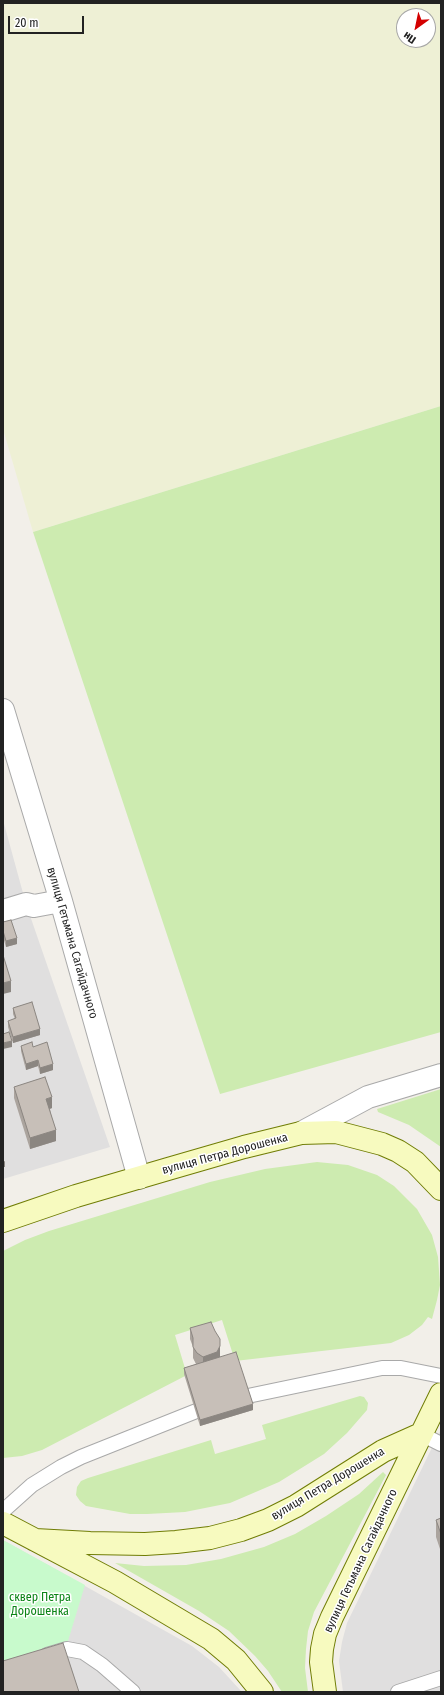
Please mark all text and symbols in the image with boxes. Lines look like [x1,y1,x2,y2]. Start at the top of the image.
scale bar [10,8,86,34]
north arrow [396,8,436,48]
text: 20 m [15,16,39,30]
text: Пн [401,29,419,46]
street label: вулиця Гетьмана Сагайдачного [43,866,101,1020]
street label: вулиця Петра Дорошенка [161,1130,289,1178]
street label: вулиця Петра Дорошенка [269,1444,387,1524]
street label: вулиця Гетьмана Сагайдачного [321,1487,401,1635]
park label: сквер Петра Дорошенка [9,1591,71,1619]

